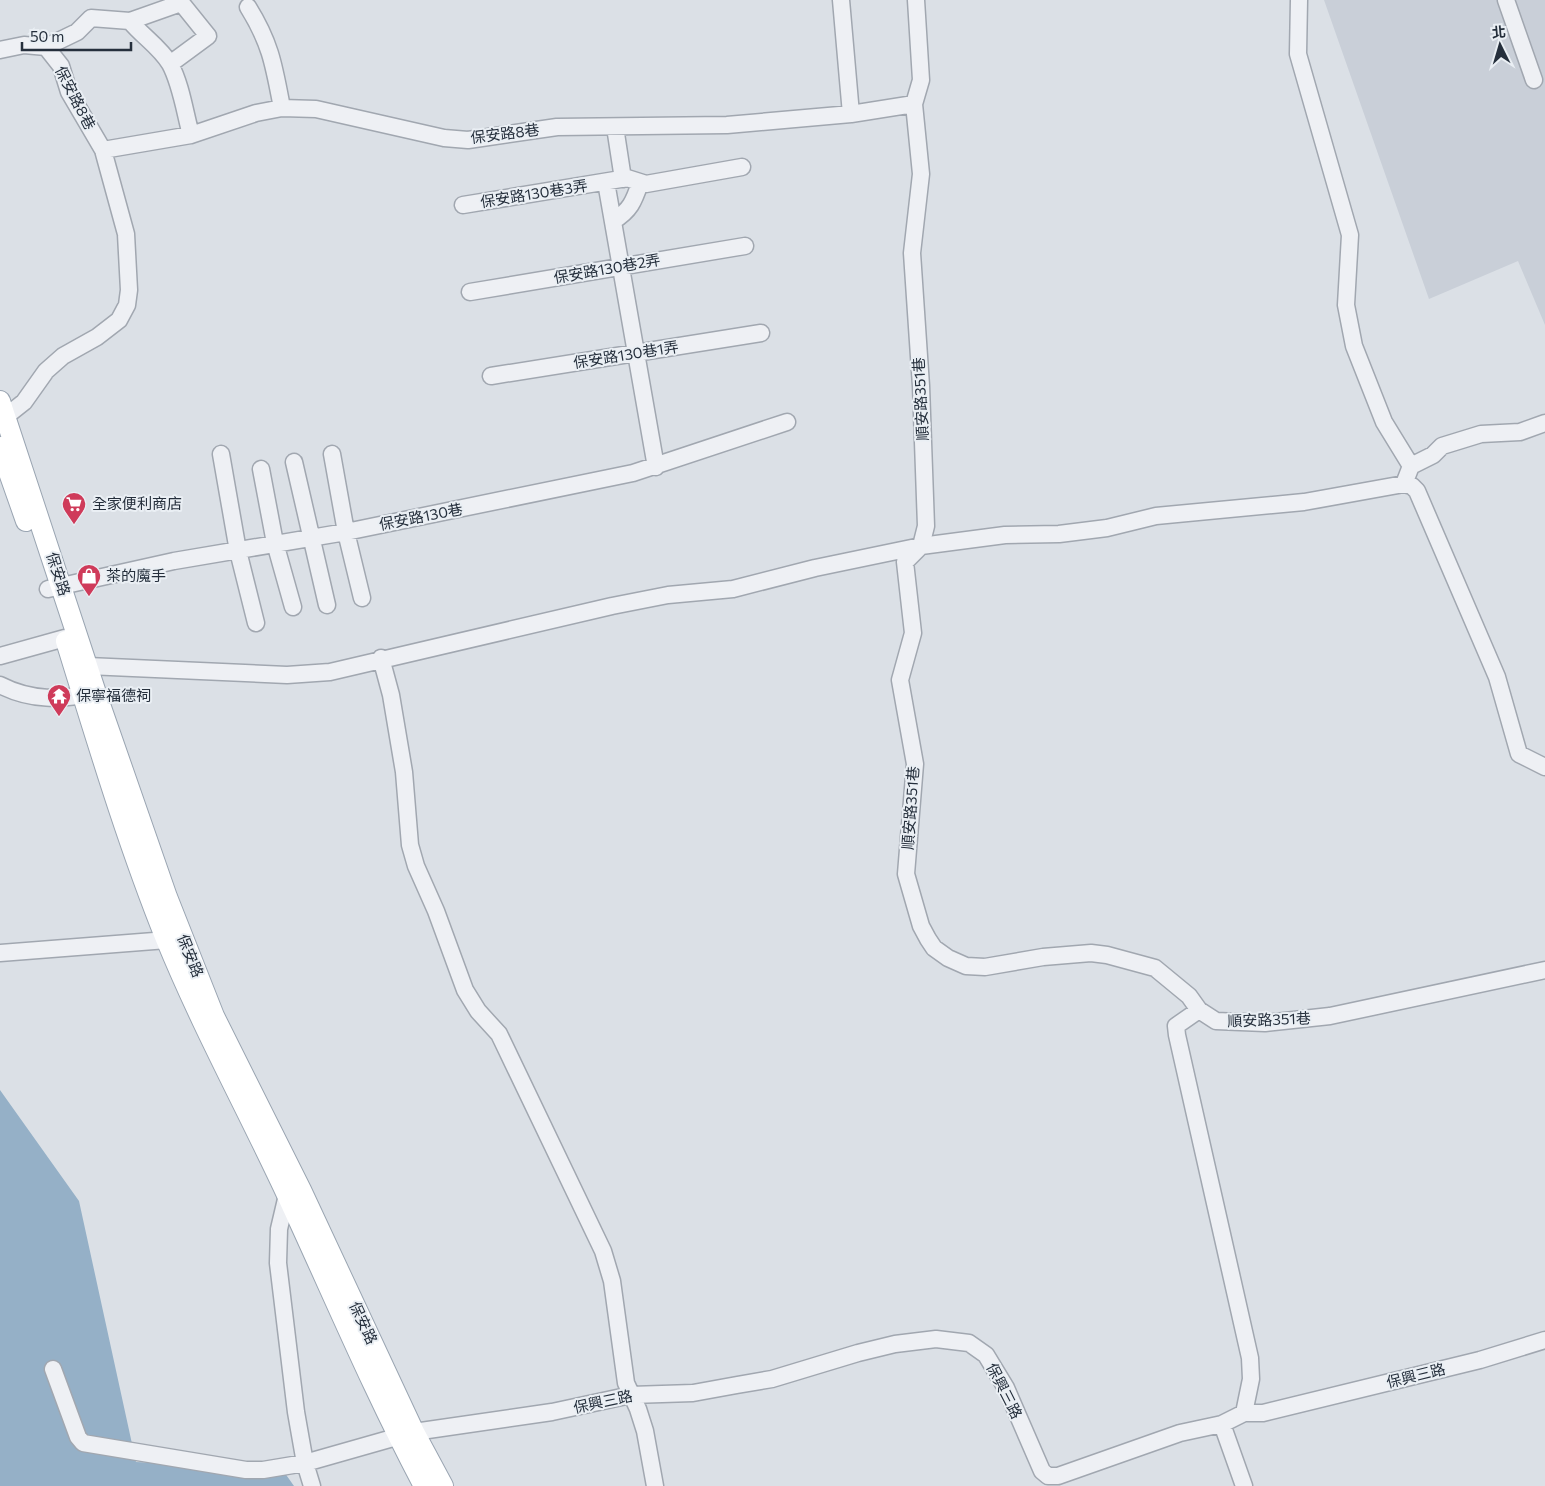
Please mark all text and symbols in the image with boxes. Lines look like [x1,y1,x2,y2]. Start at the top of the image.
scale bar [22,20,131,52]
north arrow [1475,20,1525,70]
text: 北 [1491,22,1507,41]
text: 50 m [30,27,64,45]
street label: 保安路8巷 [52,63,100,132]
street label: 保安路8巷 [469,120,540,146]
street label: 保安路130巷3弄 [479,176,589,210]
street label: 保安路130巷2弄 [552,250,662,286]
street label: 保安路130巷1弄 [572,337,680,371]
street label: 順安路351巷 [909,357,931,441]
supermarket icon: 全家便利商店 [61,491,87,525]
place label: 全家便利商店 [92,494,182,512]
street label: 保安路130巷 [377,499,464,533]
street label: 保安路 [43,550,74,598]
shop icon: 茶的魔手 [76,563,102,597]
place label: 茶的魔手 [106,566,166,584]
temple icon: 保寧福德祠 [46,683,72,717]
place label: 保寧福德祠 [76,686,151,704]
street label: 順安路351巷 [898,766,922,850]
street label: 保安路 [174,931,208,980]
street label: 順安路351巷 [1227,1009,1311,1029]
street label: 保安路 [346,1298,382,1347]
street label: 保興三路 [1384,1359,1447,1391]
street label: 保興三路 [983,1360,1027,1421]
street label: 保興三路 [572,1386,634,1416]

